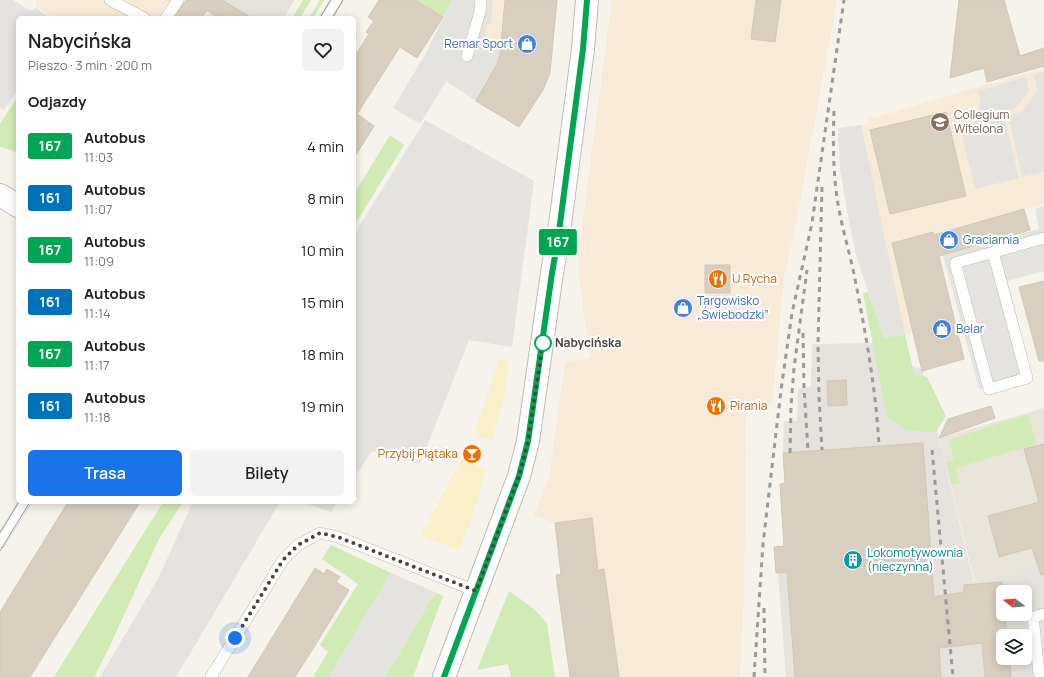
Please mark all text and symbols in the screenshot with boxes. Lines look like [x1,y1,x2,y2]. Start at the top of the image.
text: Nabycińska [28,28,131,54]
button: heart [302,29,344,71]
shop icon: Remar Sport [516,33,538,55]
place label: Remar Sport [444,35,513,52]
text: Pieszo · 3 min · 200 m [28,56,152,74]
text: Odjazdy [28,91,87,112]
place label: Collegium Witelona [954,106,1010,137]
school or university icon: Collegium Witelona [929,111,951,133]
text: Autobus [84,127,146,148]
text: 167 [39,136,61,155]
text: 4 min [307,136,344,157]
text: 11:03 [84,148,113,166]
text: Autobus [84,179,146,200]
text: 161 [40,188,60,207]
text: 8 min [307,188,344,209]
text: 11:07 [84,200,112,218]
line badge: 167 [535,229,581,255]
shop icon: Graciarnia [938,229,960,251]
text: Autobus [84,231,146,252]
place label: Graciarnia [963,231,1019,248]
text: 167 [547,232,569,251]
text: 167 [39,240,61,259]
text: 10 min [301,240,344,261]
text: 11:09 [84,252,114,270]
restaurant icon: U Rycha [707,268,729,290]
place label: U Rycha [732,270,777,287]
text: Autobus [84,283,146,304]
text: 161 [40,292,60,311]
text: 15 min [301,292,344,313]
place label: Targowisko „Świebodzki” [697,292,769,323]
shop icon: Targowisko „Świebodzki” [672,297,694,319]
text: 11:14 [84,304,111,322]
shop icon: Belar [931,318,953,340]
place label: Belar [956,320,985,337]
marker: Nabycińska [534,334,552,352]
place label: Nabycińska [555,334,622,351]
text: Autobus [84,335,146,356]
text: 167 [39,344,61,363]
text: 18 min [301,344,344,365]
text: 11:17 [84,356,110,374]
text: Autobus [84,387,146,408]
restaurant icon: Pirania [705,395,727,417]
text: 161 [40,396,60,415]
text: 19 min [301,396,344,417]
place label: Pirania [730,397,767,414]
text: 11:18 [84,408,111,426]
bar icon: Przybij Piątaka [461,443,483,465]
place label: Przybij Piątaka [378,445,458,462]
button: Trasa [28,450,182,496]
button: Bilety [190,450,344,496]
place label: Lokomotywownia (nieczynna) [867,544,963,575]
building icon: Lokomotywownia (nieczynna) [842,549,864,571]
north arrow [996,585,1032,621]
map controls [996,585,1032,665]
your location [225,628,245,648]
button: layers [996,629,1032,665]

